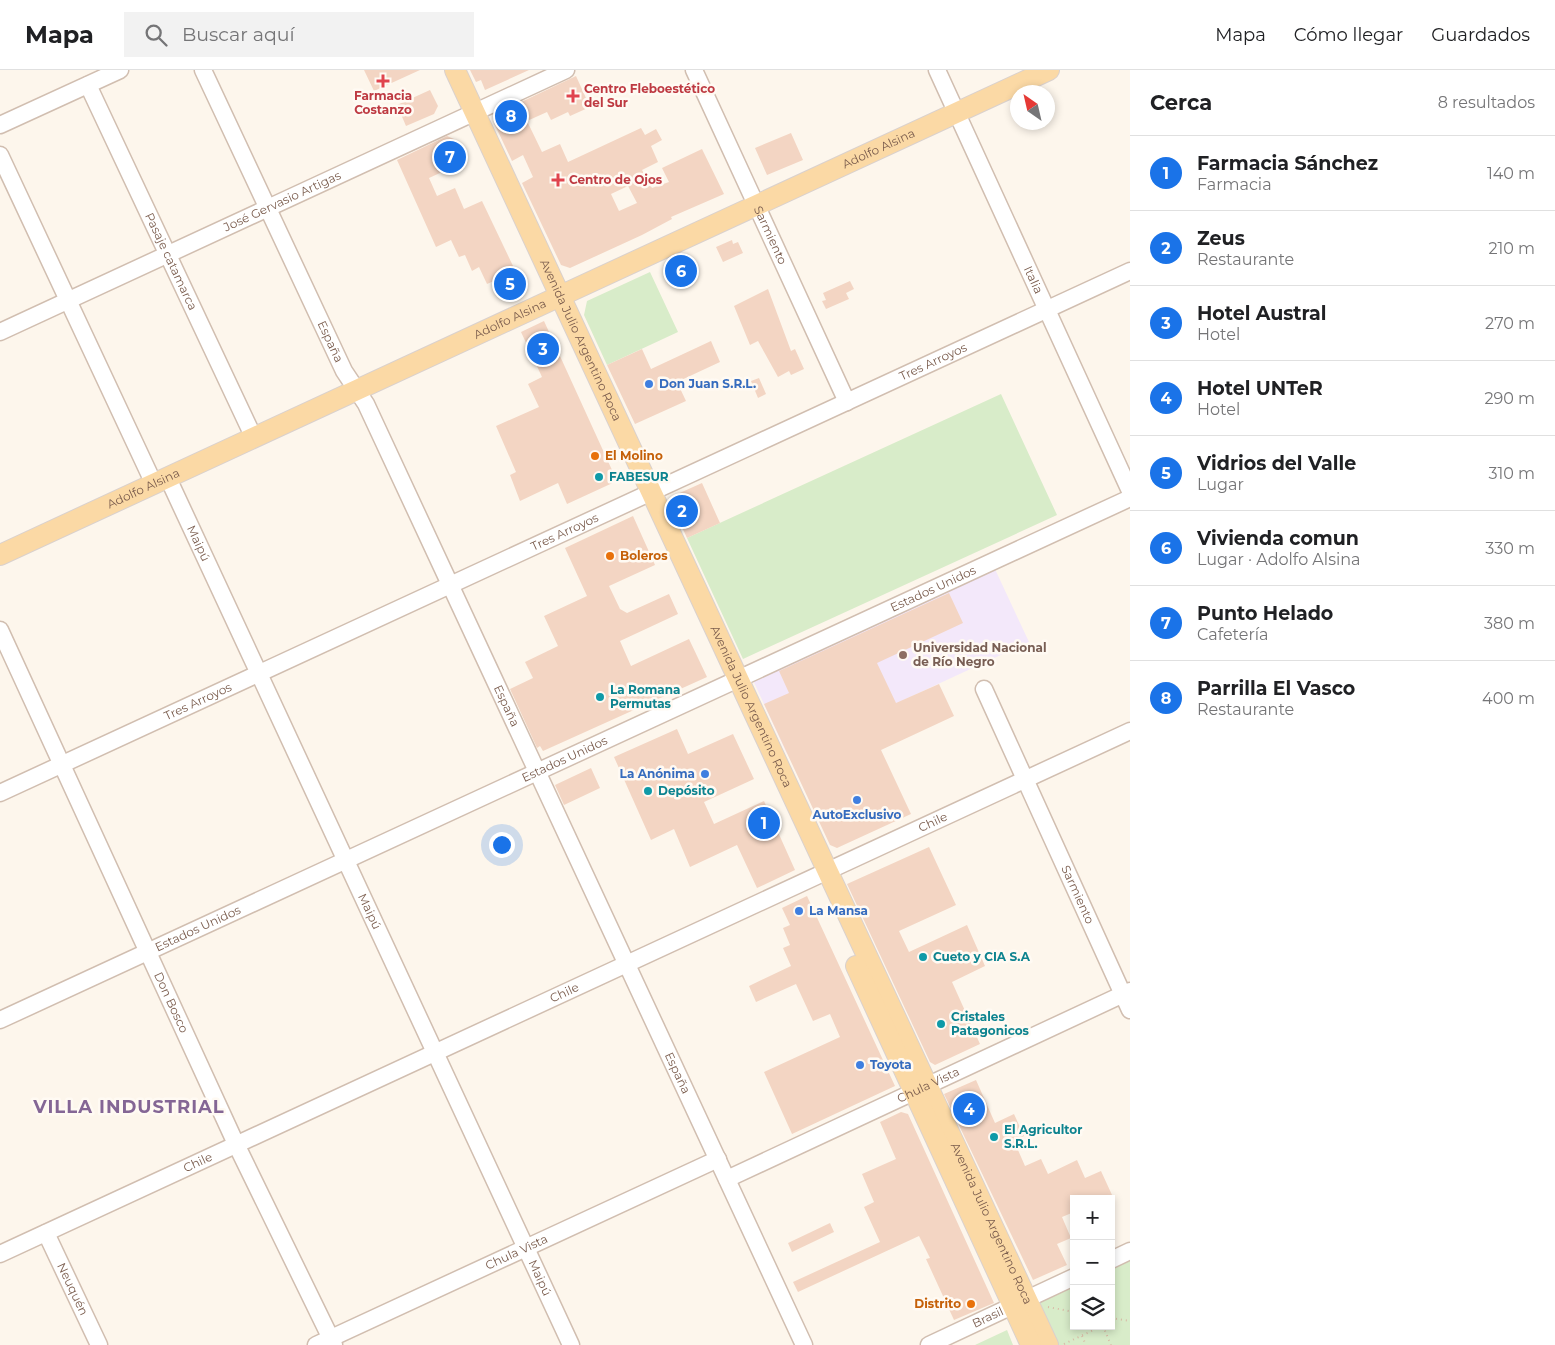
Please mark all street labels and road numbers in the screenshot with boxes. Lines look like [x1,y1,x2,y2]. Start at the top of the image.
street label: Adolfo Alsina [840,125,917,172]
street label: José Gervasio Artigas [220,167,343,235]
street label: Sarmiento [751,203,791,267]
street label: Pasaje catamarca [142,210,201,312]
street label: Avenida Julio Argentino Roca [537,257,625,423]
street label: Italia [1021,264,1047,296]
street label: Adolfo Alsina [471,295,549,342]
street label: España [315,318,347,365]
street label: Tres Arroyos [897,339,969,384]
street label: Adolfo Alsina [105,465,182,511]
street label: Tres Arroyos [528,510,601,554]
street label: Maipú [184,523,214,563]
street label: Estados Unidos [888,562,978,615]
street label: Avenida Julio Argentino Roca [707,623,796,790]
street label: Tres Arroyos [162,679,234,723]
street label: España [491,682,523,729]
street label: Estados Unidos [519,732,610,785]
street label: Chile [916,809,950,835]
street label: Sarmiento [1058,863,1098,926]
street label: Maipú [355,891,385,932]
street label: Estados Unidos [153,902,243,954]
street label: Don Bosco [151,970,192,1035]
street label: Chile [547,979,581,1005]
street label: España [662,1050,694,1096]
street label: Chula Vista [894,1064,962,1106]
street label: Avenida Julio Argentino Roca [948,1140,1036,1306]
street label: Chile [181,1149,215,1175]
street label: Chula Vista [483,1231,550,1273]
street label: Maipú [525,1257,555,1298]
street label: Neuquén [54,1260,92,1318]
street label: Brasil [970,1303,1006,1331]

